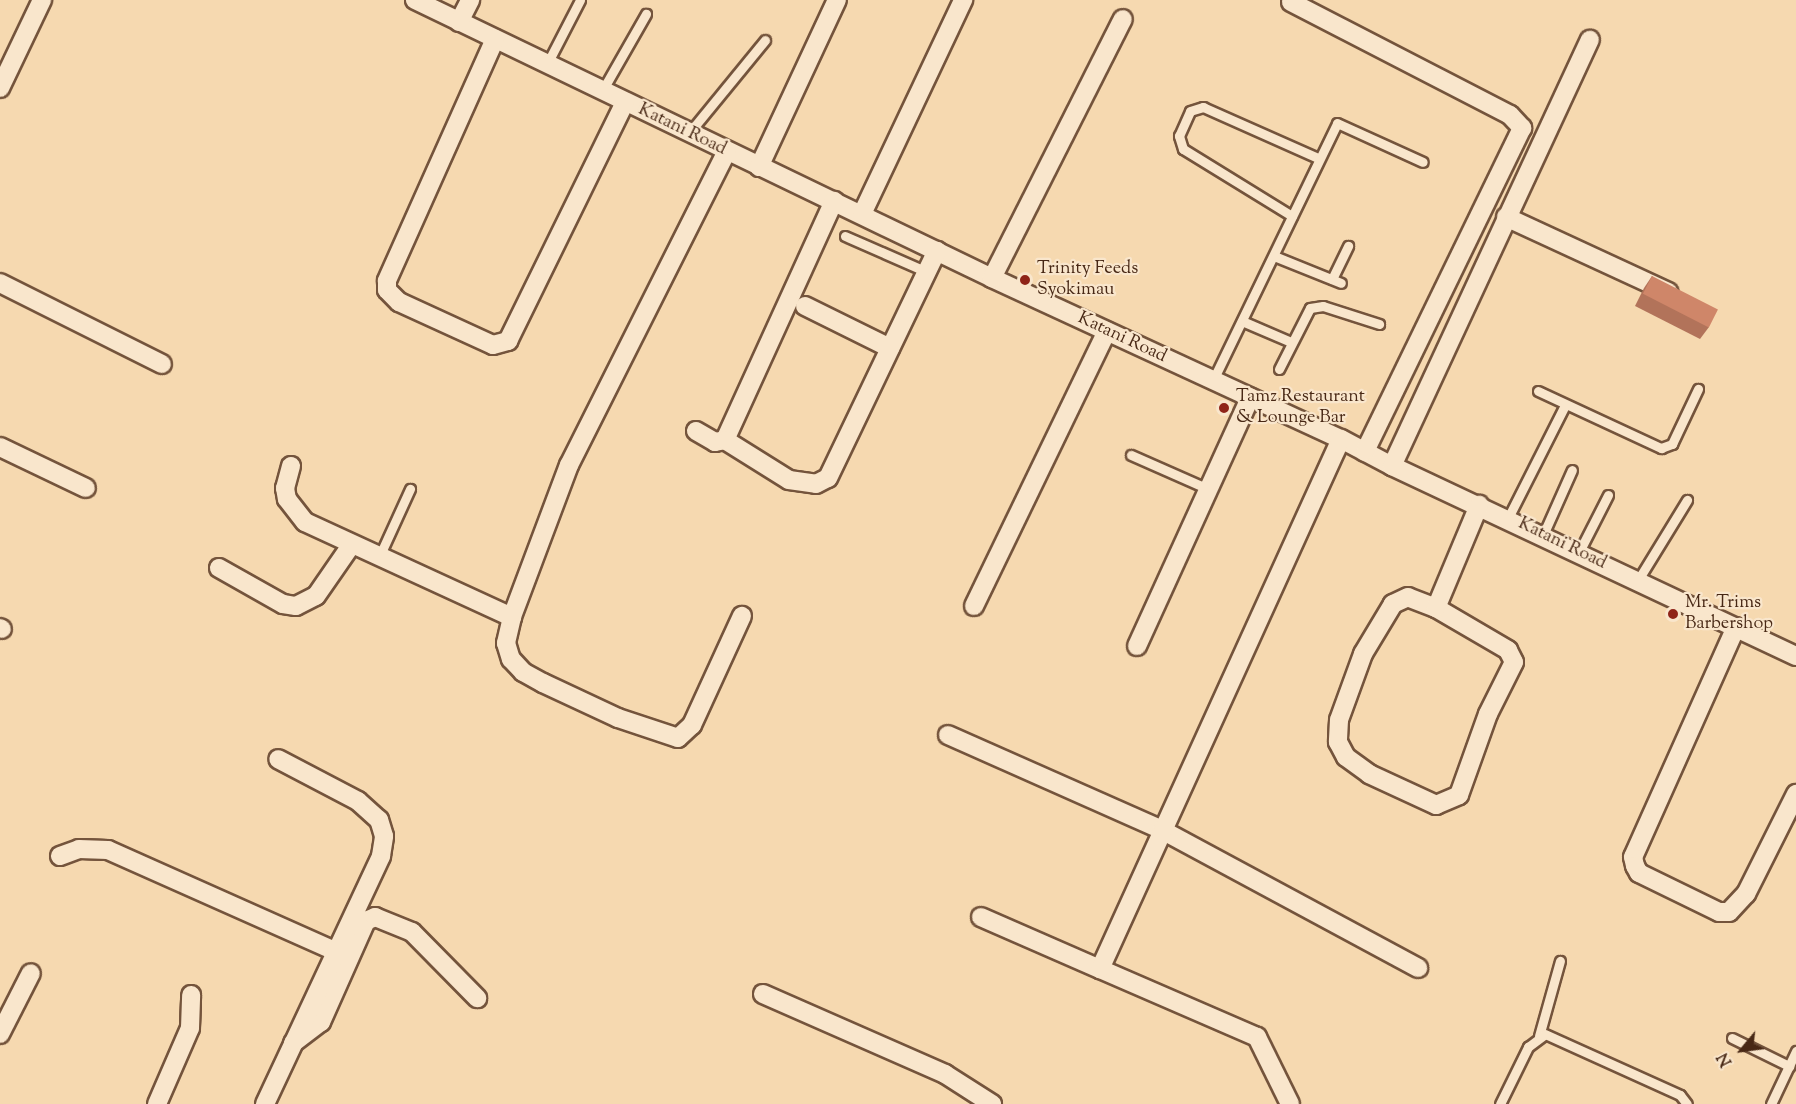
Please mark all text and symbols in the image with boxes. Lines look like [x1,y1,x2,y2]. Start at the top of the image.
street label: Katani Road [634,99,730,161]
place label: Trinity Feeds Syokimau [1037,259,1138,302]
marker: Trinity Feeds Syokimau [1018,273,1032,287]
street label: Katani Road [1074,308,1170,368]
place label: Tamz Restaurant & Lounge Bar [1236,387,1365,430]
marker: Tamz Restaurant & Lounge Bar [1217,401,1231,415]
street label: Katani Road [1514,513,1610,575]
place label: Mr. Trims Barbershop [1685,593,1773,636]
marker: Mr. Trims Barbershop [1666,607,1680,621]
north arrow [1712,1020,1772,1080]
text: N [1713,1048,1739,1070]

